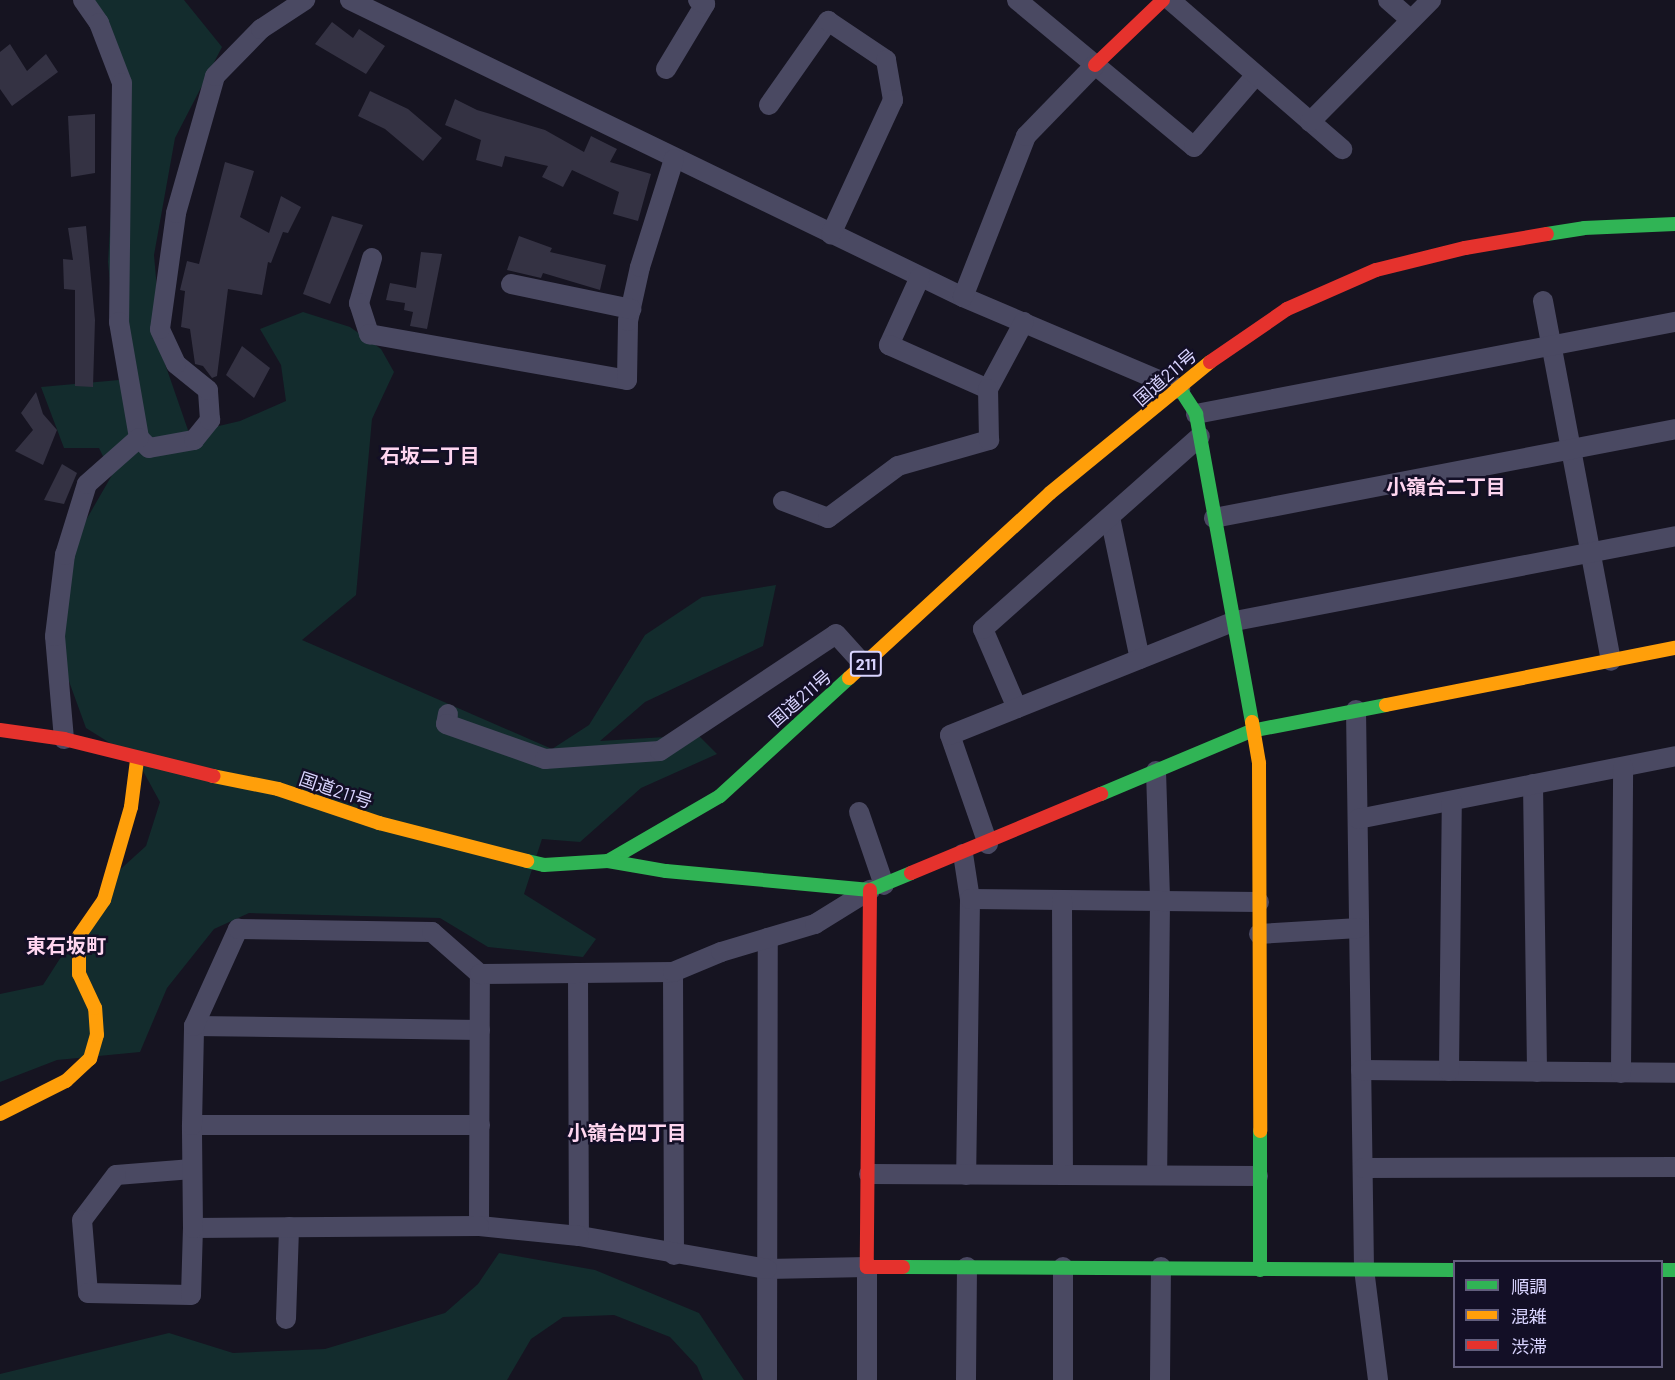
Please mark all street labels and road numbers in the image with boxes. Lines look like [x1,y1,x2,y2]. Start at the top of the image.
street label: 国道211号 [1129,344,1201,410]
road number: 211 [850,651,882,677]
street label: 国道211号 [764,665,836,731]
street label: 国道211号 [297,767,375,813]

